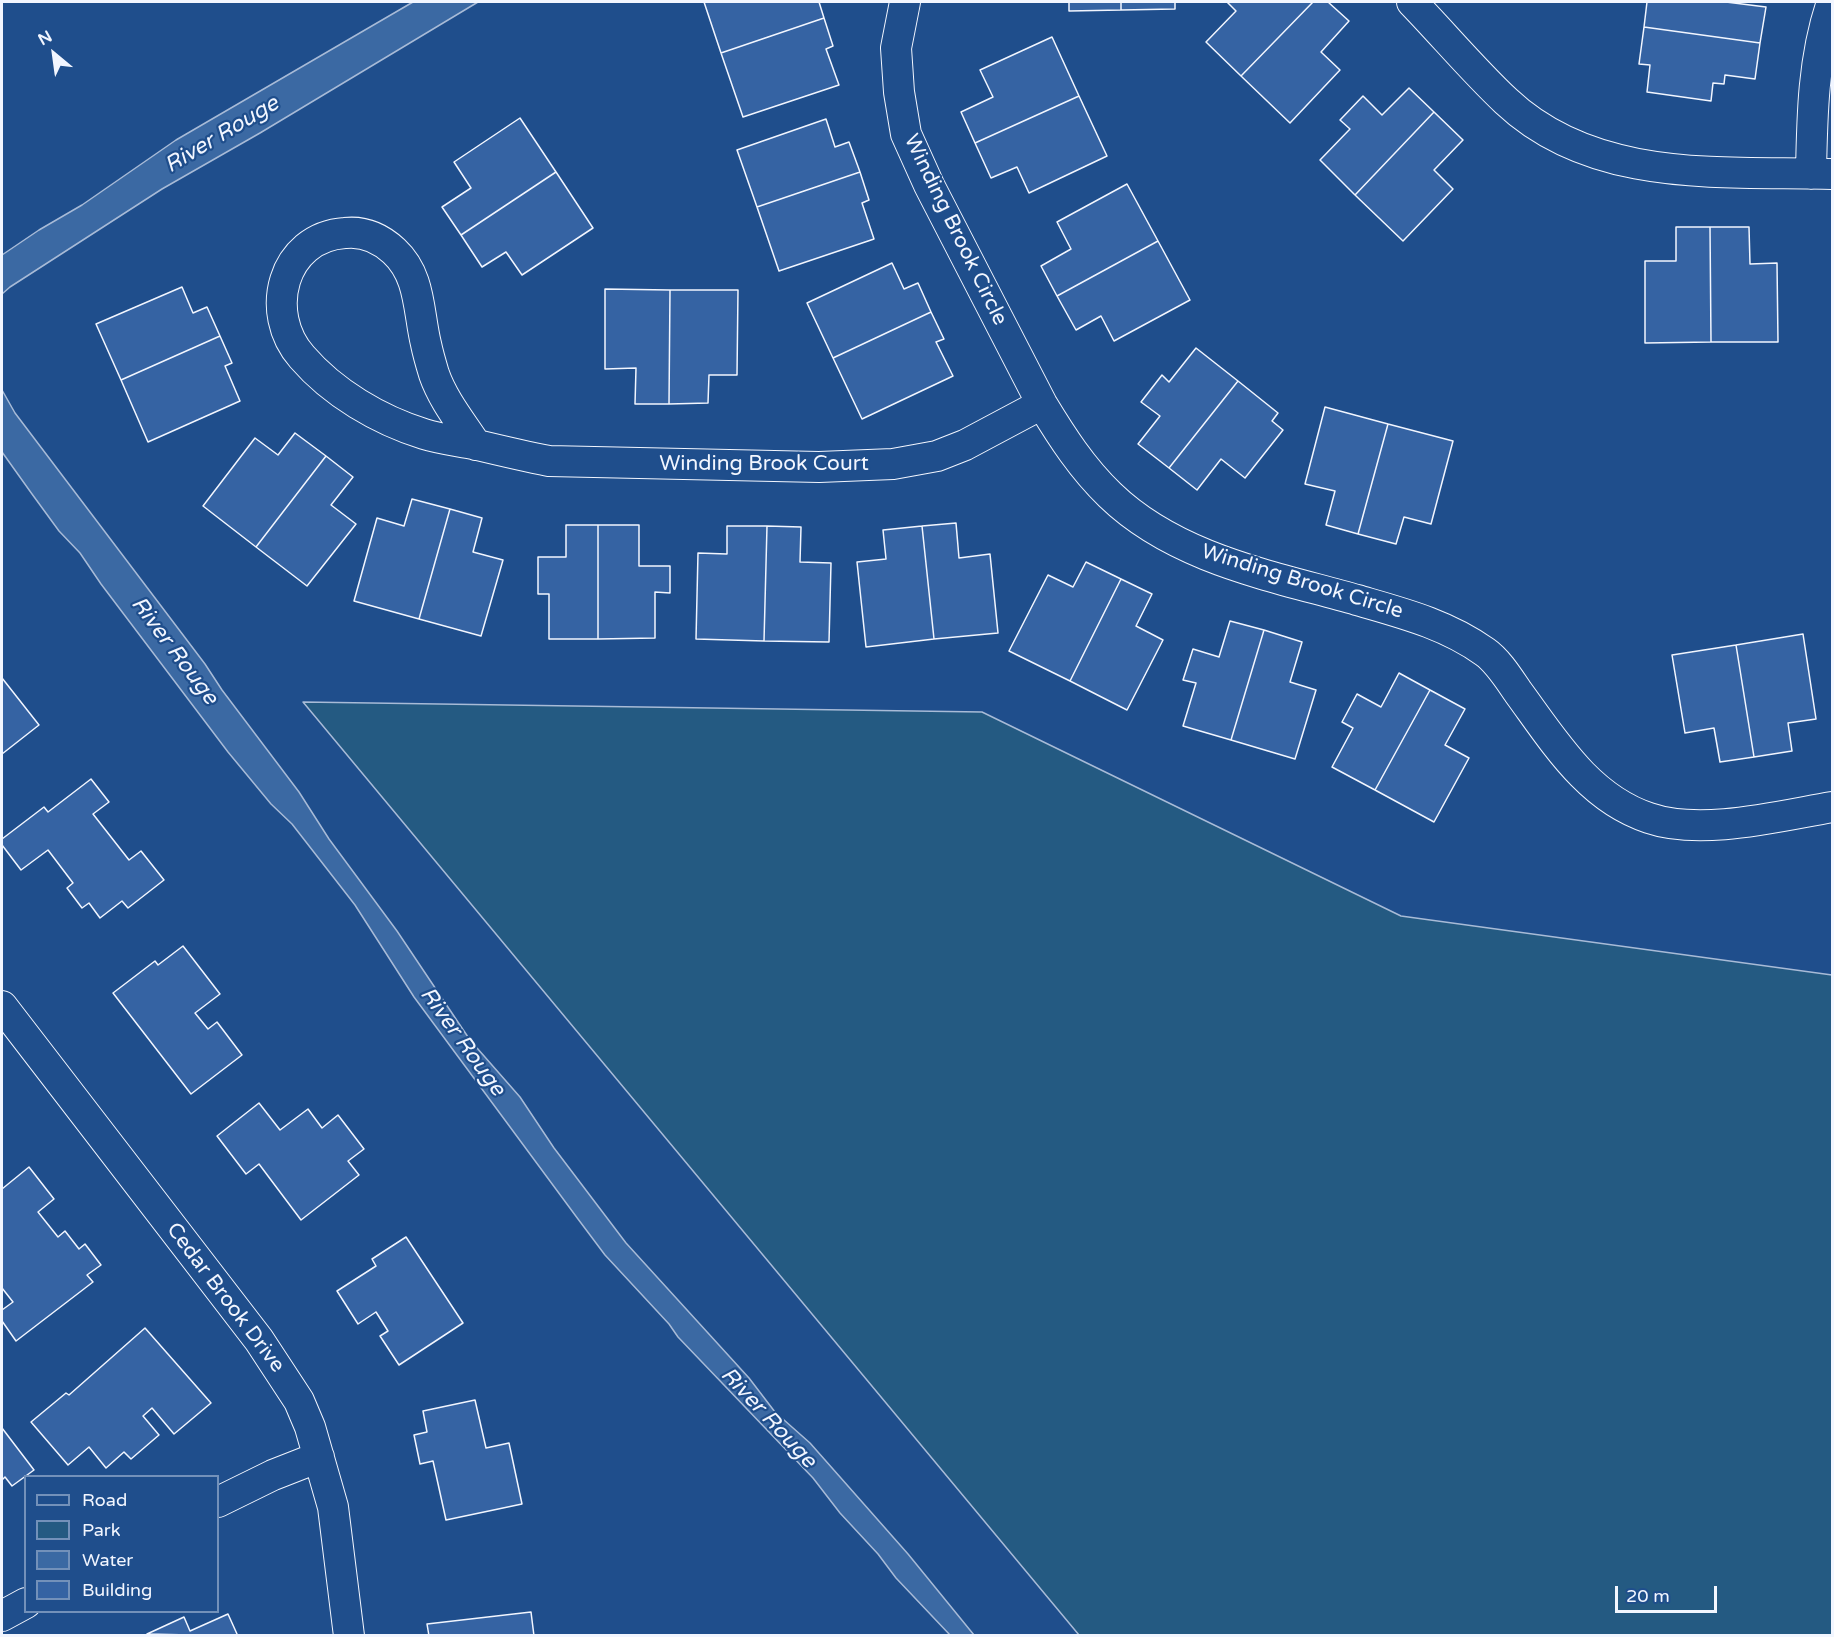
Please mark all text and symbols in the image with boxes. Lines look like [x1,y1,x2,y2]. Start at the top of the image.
north arrow [24,24,84,84]
text: N [35,26,56,50]
water label: River Rouge [160,91,284,179]
street label: Winding Brook Circle [898,130,1012,330]
street label: Winding Brook Court [659,451,869,477]
street label: Winding Brook Circle [1198,539,1406,625]
water label: River Rouge [125,592,223,710]
water label: River Rouge [414,982,510,1102]
street label: Cedar Brook Drive [160,1218,290,1378]
water label: River Rouge [715,1362,821,1474]
legend [24,1475,219,1613]
text: Road [82,1489,127,1511]
text: Park [82,1519,120,1541]
text: Water [82,1549,133,1571]
scale bar [1618,1574,1720,1612]
text: Building [82,1579,152,1601]
text: 20 m [1626,1585,1670,1607]

